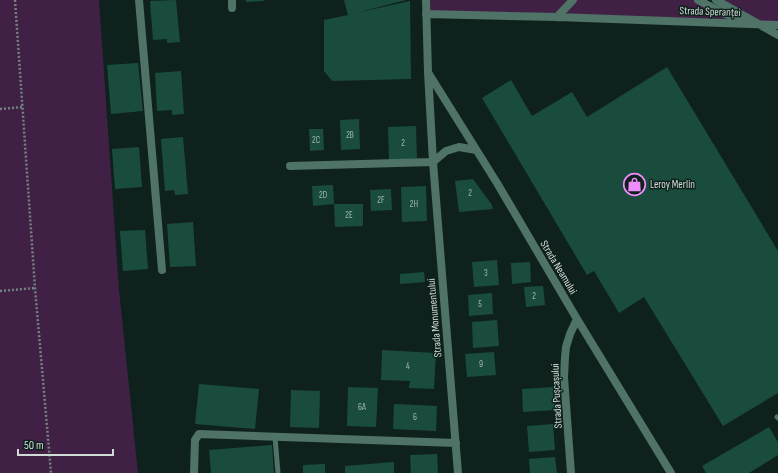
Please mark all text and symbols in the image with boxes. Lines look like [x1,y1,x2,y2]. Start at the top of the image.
street label: Strada Speranței [679,4,741,19]
house number: 2B [346,130,354,141]
house number: 2C [312,135,320,146]
house number: 2 [401,138,405,149]
shop icon: Leroy Merlin [622,171,648,197]
place label: Leroy Merlin [650,178,695,191]
house number: 2 [468,188,472,199]
house number: 2D [319,190,327,201]
house number: 2F [377,195,385,206]
house number: 2H [410,199,418,210]
house number: 2E [345,210,353,221]
street label: Strada Neamului [537,238,580,297]
house number: 3 [484,268,488,279]
street label: Strada Monumentului [425,278,444,358]
house number: 2 [532,291,536,302]
house number: 5 [478,299,482,310]
house number: 9 [479,359,483,370]
house number: 4 [406,361,410,372]
street label: Strada Pușcașului [548,363,565,429]
house number: 6A [358,402,366,413]
house number: 6 [413,412,417,423]
scale bar [18,431,113,457]
text: 50 m [24,438,44,453]

